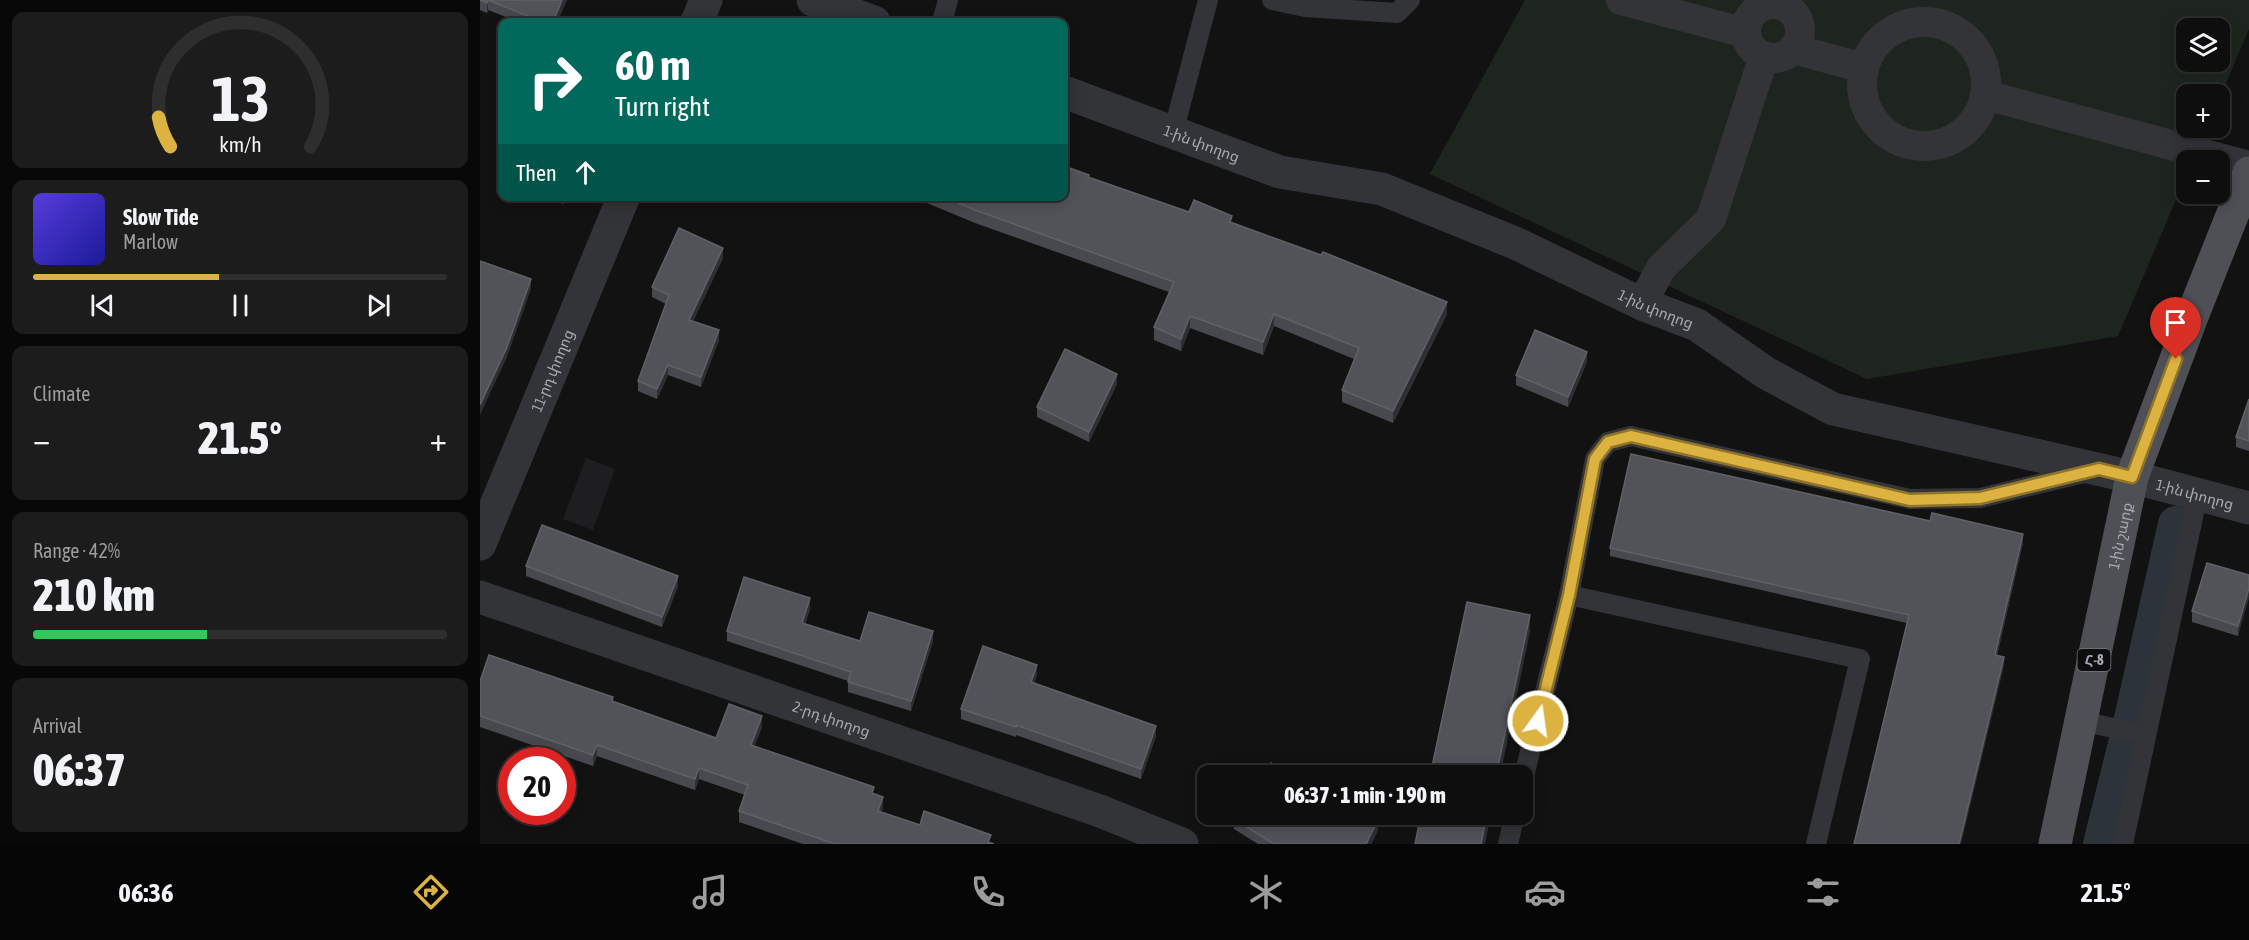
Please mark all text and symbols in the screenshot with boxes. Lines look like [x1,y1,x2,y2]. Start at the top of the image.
map controls [2176,18,2230,204]
button: layers [2176,18,2230,72]
text: 60 m [615,41,690,89]
icon: right [516,42,594,120]
text: 13 [211,63,269,134]
button: + [2176,84,2230,138]
text: Turn right [615,91,710,122]
street label: 1-ին փողոց [1162,121,1242,166]
text: km/h [219,132,261,157]
button: − [2176,150,2230,204]
icon: ahead [569,156,602,189]
text: Then [516,160,557,186]
text: Slow Tide [123,204,199,230]
text: Marlow [123,230,178,253]
street label: 1-ին փողոց [1616,286,1696,332]
icon: previous [86,289,119,322]
icon: pause [224,289,257,322]
icon: next [362,289,395,322]
pin [2150,297,2201,359]
icon: arrive [2159,306,2192,339]
street label: 11-րդ փողոց [527,327,577,414]
text: Climate [33,382,90,405]
text: 21.5° [198,412,282,464]
text: − [33,420,50,458]
text: + [430,420,447,458]
street label: 1-ին փողոց [2154,475,2236,513]
street label: 1-ին շարք [2104,501,2136,571]
text: Range · 42% [33,539,120,562]
text: 210 km [33,569,155,621]
road number: Հ-8 [2078,649,2110,671]
position arrow [1506,689,1570,753]
street label: 2-րդ փողոց [791,697,873,741]
text: Arrival [33,714,82,737]
text: 06:37 [33,744,126,796]
speed limit sign: 20 [498,747,576,825]
text: 06:37 · 1 min · 190 m [1284,782,1446,808]
icon: directions [410,871,452,913]
icon: music [689,871,731,913]
icon: phone [967,871,1009,913]
icon: climate [1245,871,1287,913]
icon: car [1524,871,1566,913]
icon: filters [1802,871,1844,913]
text: 06:36 [118,877,174,908]
text: 21.5° [2080,877,2131,908]

